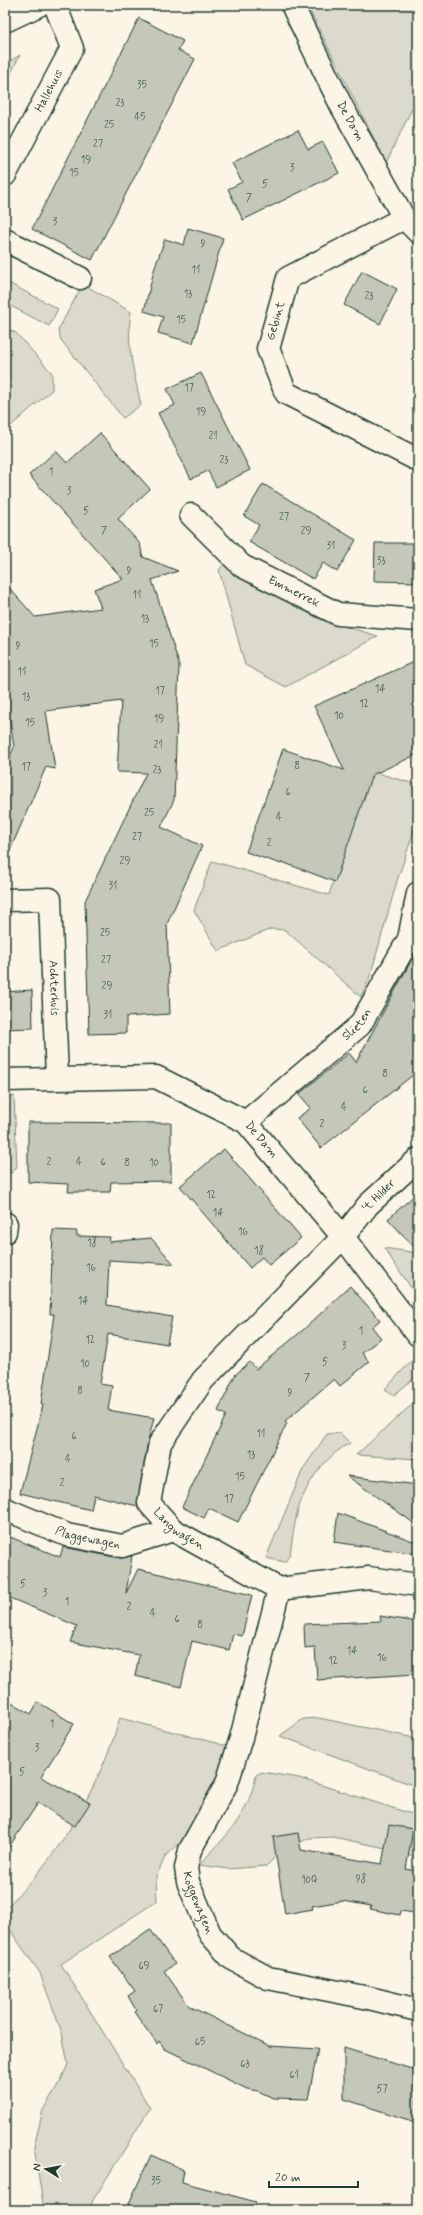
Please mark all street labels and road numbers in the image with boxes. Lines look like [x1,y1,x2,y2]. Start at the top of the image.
street label: Hallehuis [31,67,67,115]
street label: De Dam [332,99,368,144]
street label: Gebint [263,300,289,342]
street label: Emmerrek [265,572,322,612]
street label: Achterhuis [44,960,63,1017]
street label: Slieten [339,1006,376,1045]
street label: De Dam [241,1118,281,1162]
street label: 't Hilder [359,1176,399,1216]
street label: Langwagen [149,1505,208,1554]
street label: Plaggewagen [52,1523,121,1553]
street label: Koggewagen [179,1870,218,1938]

